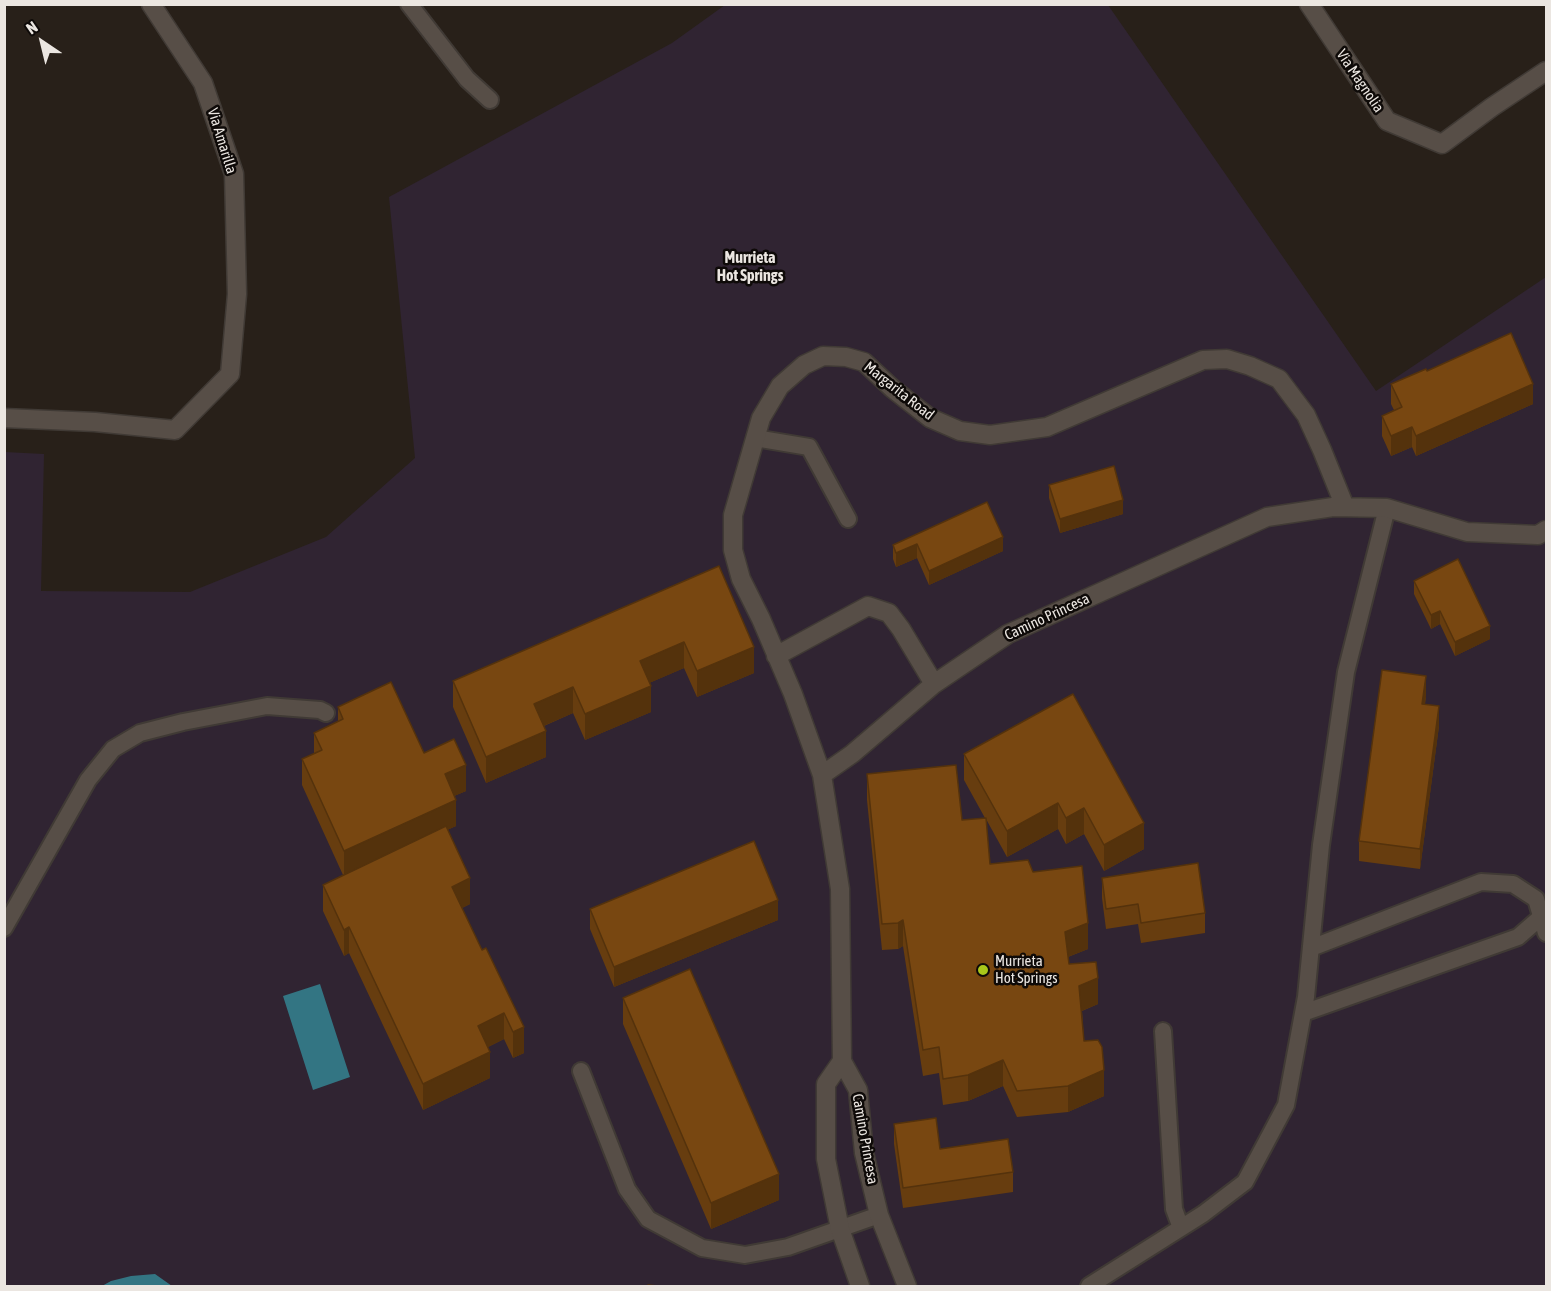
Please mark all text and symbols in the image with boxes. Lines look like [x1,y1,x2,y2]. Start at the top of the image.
north arrow [12,12,72,72]
text: N [23,17,41,37]
street label: Via Magnolia [1332,46,1388,116]
street label: Via Amarilla [203,106,241,176]
district label: Murrieta Hot Springs [717,248,783,286]
street label: Margarita Road [860,358,938,424]
street label: Camino Princesa [1002,590,1092,644]
place label: Murrieta Hot Springs [995,952,1057,987]
marker: Murrieta Hot Springs [976,963,990,977]
street label: Camino Princesa [848,1092,882,1186]

